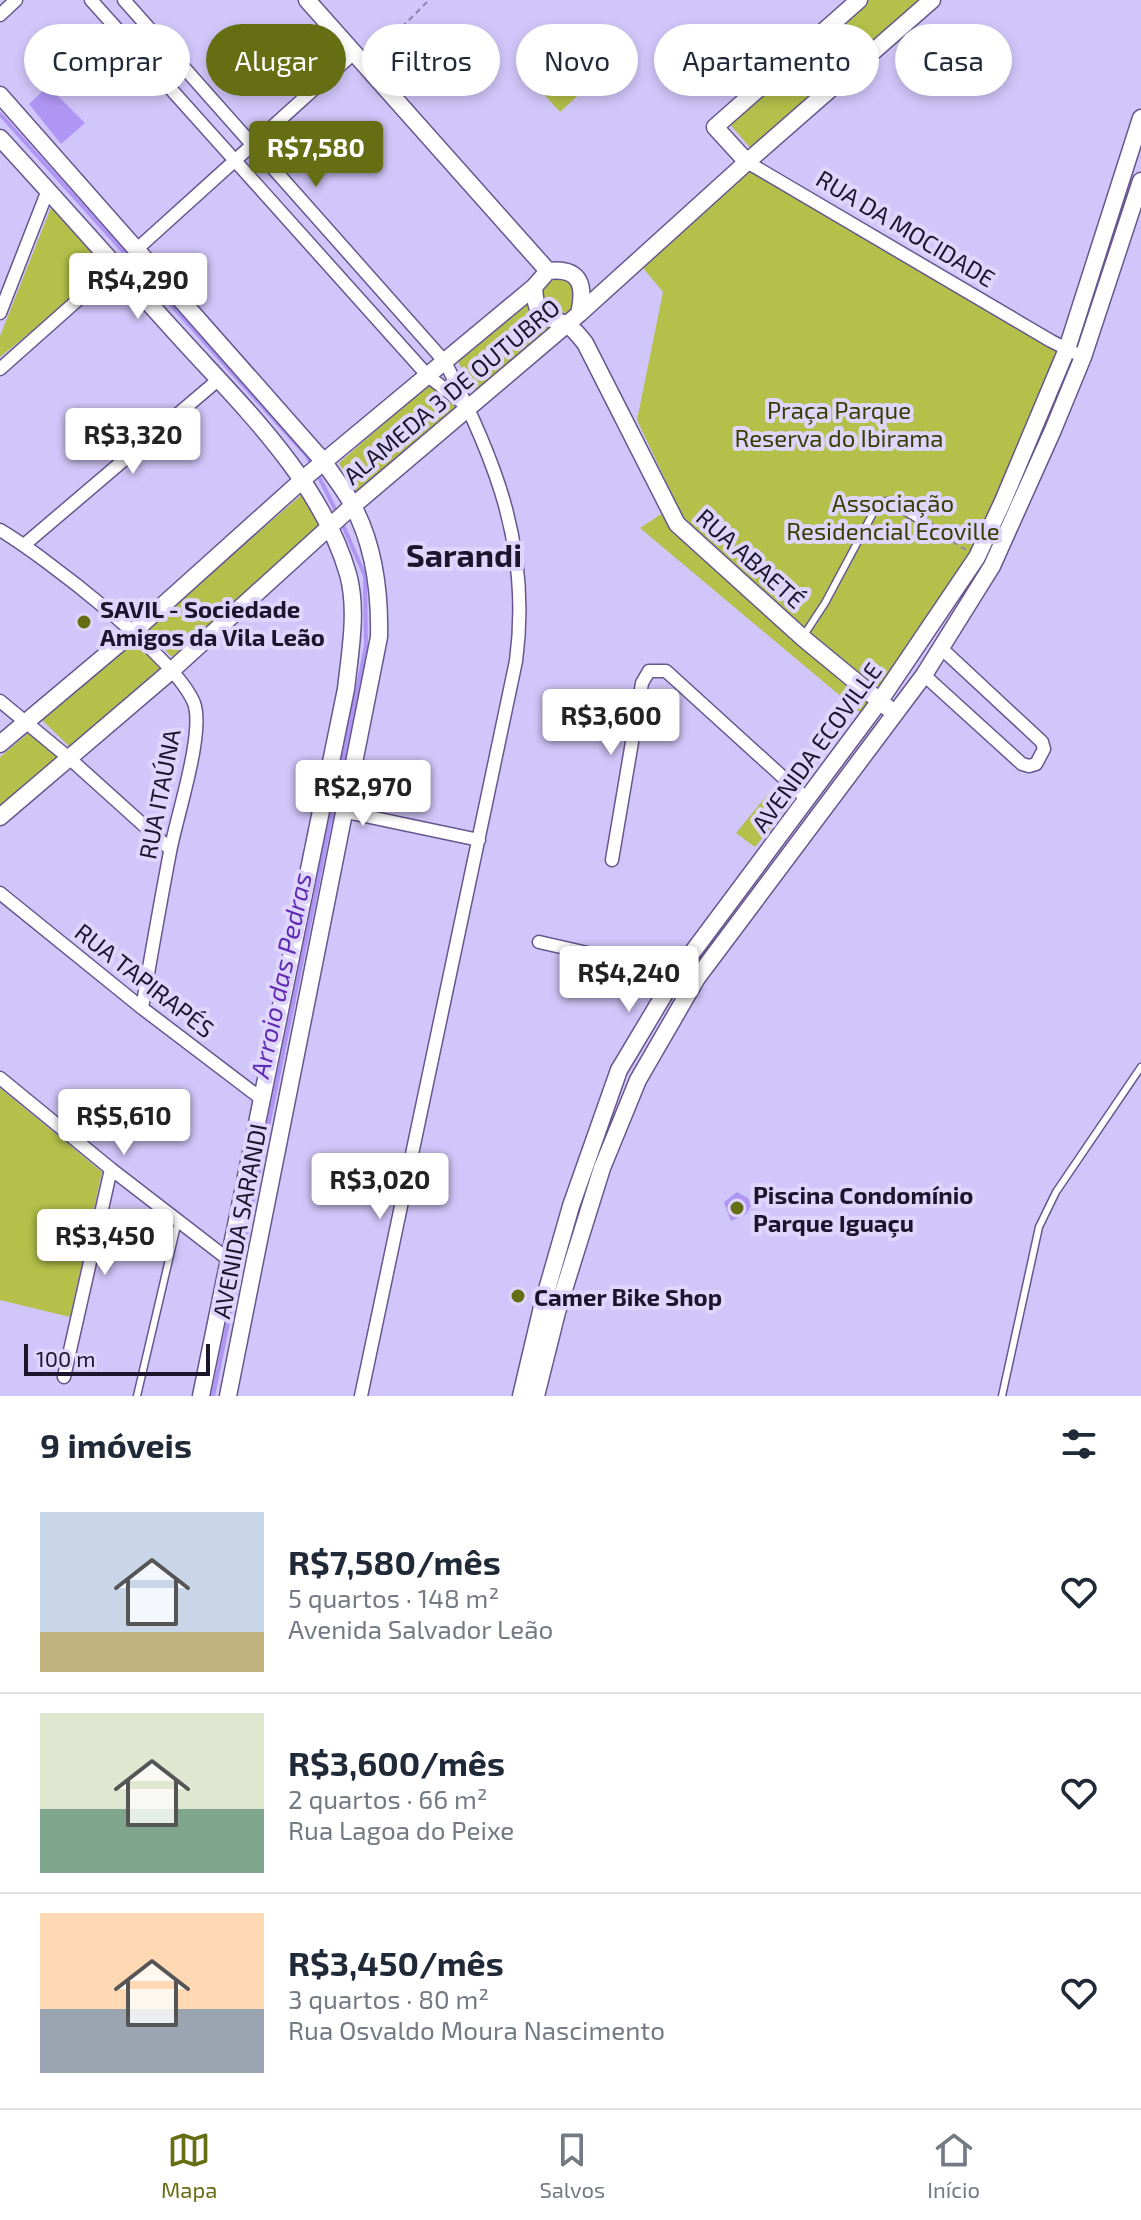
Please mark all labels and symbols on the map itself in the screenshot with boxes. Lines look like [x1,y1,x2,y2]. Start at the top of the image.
pin: R$7,580 [242,121,390,189]
street label: RUA DA MOCIDADE [811,163,1001,293]
pin: R$4,290 [64,253,212,321]
street label: ALAMEDA 3 DE OUTUBRO [337,292,565,490]
park label: Praça Parque Reserva do Ibirama [734,395,944,452]
pin: R$3,320 [59,408,207,476]
park label: Associação Residencial Ecoville [786,488,1000,545]
street label: RUA ABAETÉ [691,502,811,614]
district label: Sarandi [406,535,522,573]
place label: SAVIL - Sociedade Amigos da Vila Leão [100,594,325,651]
marker: SAVIL - Sociedade Amigos da Vila Leão [75,613,93,631]
street label: AVENIDA ECOVILLE [745,657,887,837]
pin: R$3,600 [537,689,685,757]
street label: RUA ITAÚNA [132,726,186,862]
pin: R$2,970 [289,760,437,828]
water label: Arroio das Pedras [243,870,317,1081]
street label: RUA TAPIRAPÉS [70,917,220,1043]
pin: R$4,240 [555,946,703,1014]
pin: R$5,610 [50,1089,198,1157]
street label: AVENIDA SARANDI [206,1121,272,1321]
pin: R$3,020 [306,1153,454,1221]
place label: Piscina Condomínio Parque Iguaçu [753,1180,974,1238]
marker: Piscina Condomínio Parque Iguaçu [728,1199,746,1217]
pin: R$3,450 [31,1209,179,1277]
place label: Camer Bike Shop [534,1282,722,1311]
marker: Camer Bike Shop [509,1287,527,1305]
scale bar [24,1340,210,1376]

